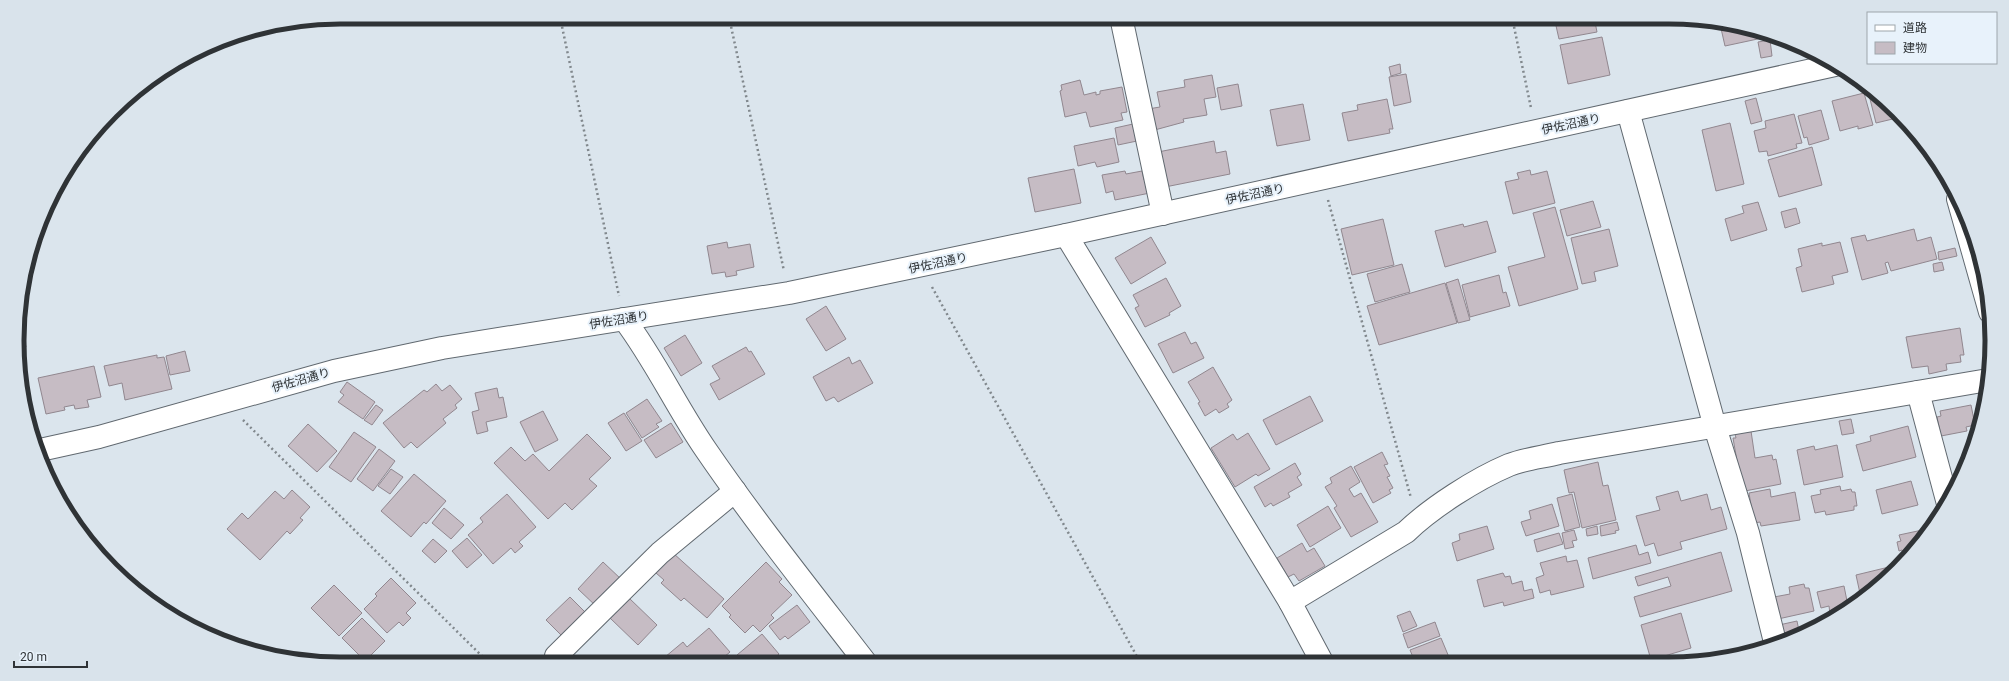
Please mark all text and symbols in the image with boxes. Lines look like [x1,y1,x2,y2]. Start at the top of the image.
legend [1867,12,1997,64]
text: 道路 [1903,21,1927,35]
text: 建物 [1903,41,1927,55]
street label: 伊佐沼通り [1540,111,1602,137]
street label: 伊佐沼通り [1224,181,1286,207]
street label: 伊佐沼通り [907,250,969,276]
street label: 伊佐沼通り [588,308,650,332]
street label: 伊佐沼通り [270,365,332,395]
scale bar [14,643,87,669]
text: 20 m [20,650,47,664]

